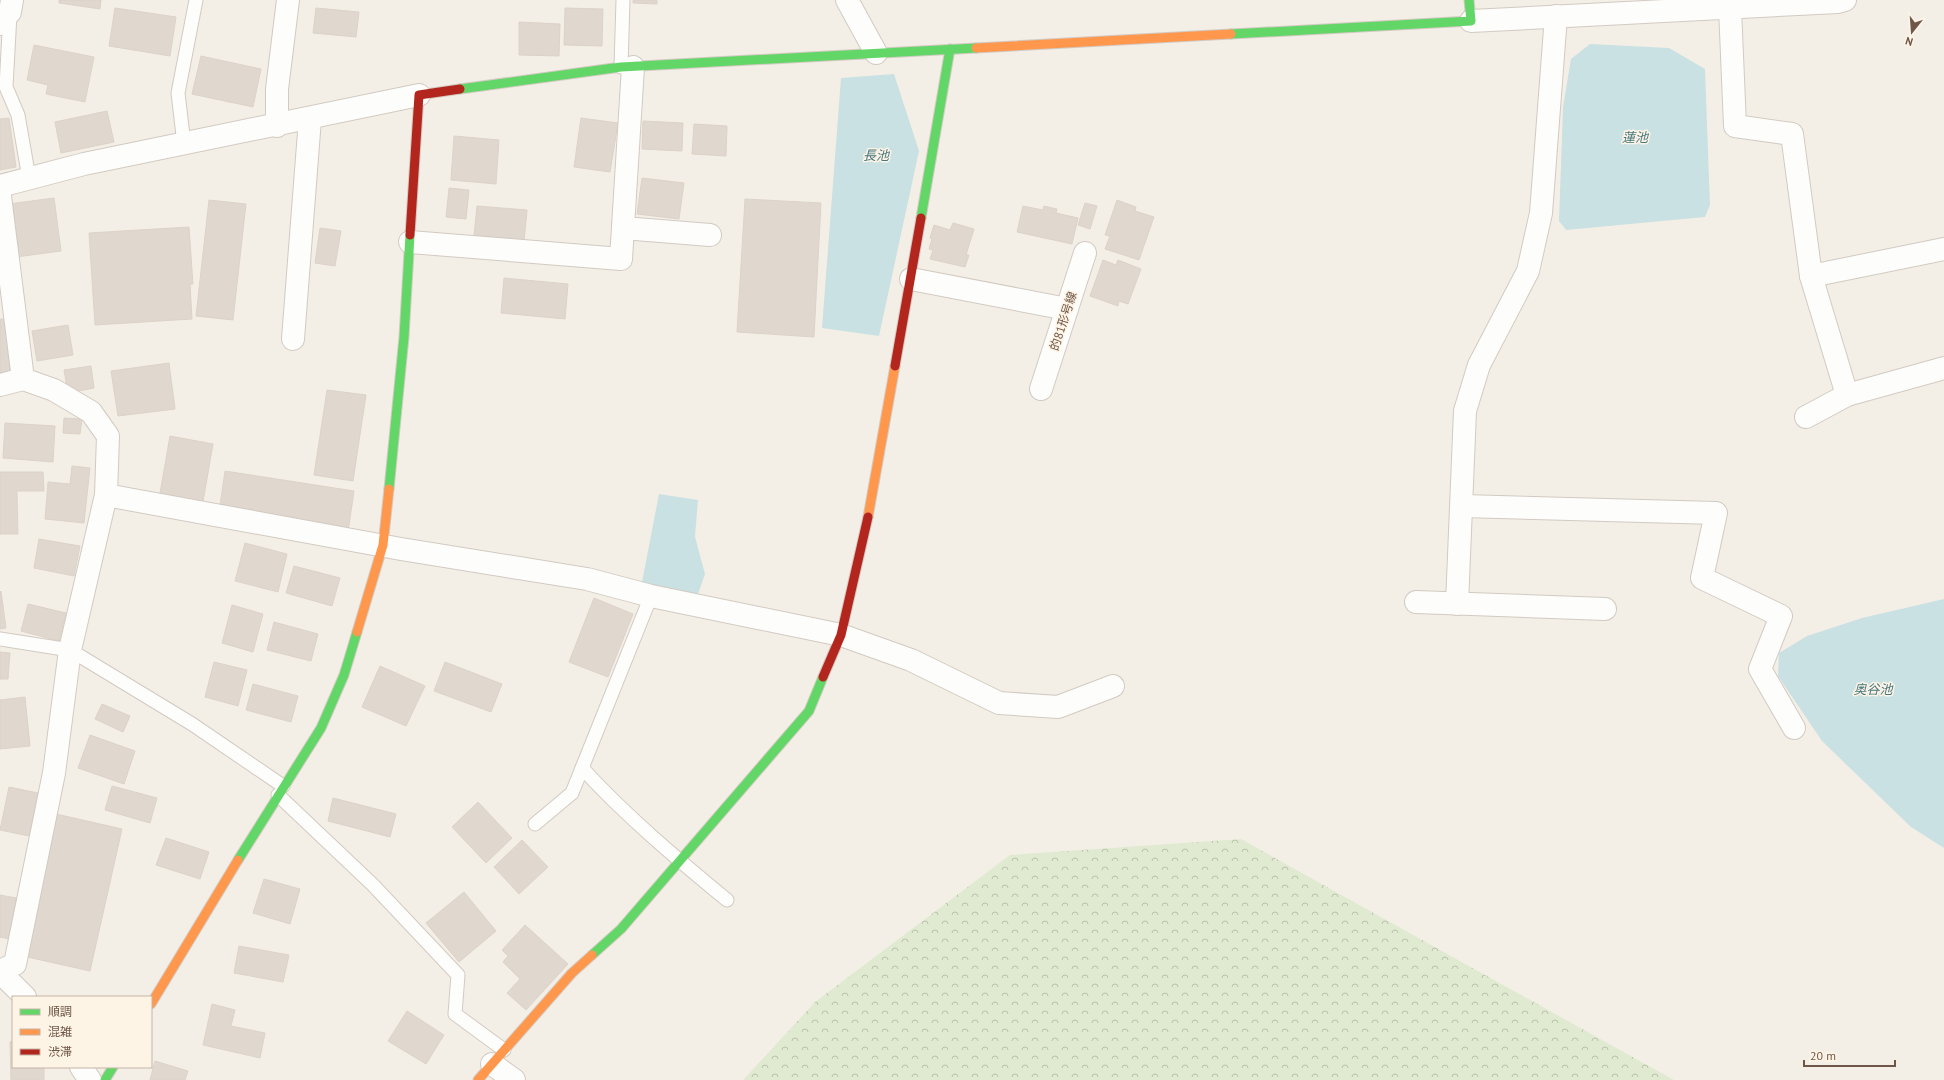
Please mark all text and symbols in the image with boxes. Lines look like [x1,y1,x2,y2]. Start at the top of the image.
north arrow [1892,12,1932,52]
text: N [1904,34,1915,49]
water label: 蓮池 [1622,129,1650,146]
water label: 長池 [863,147,891,164]
street label: 的81形号線 [1046,290,1080,352]
water label: 奥谷池 [1853,681,1894,698]
legend [12,996,152,1068]
text: 順調 [48,1004,72,1019]
text: 混雑 [48,1024,72,1039]
scale bar [1804,1042,1895,1068]
text: 渋滞 [48,1044,72,1059]
text: 20 m [1810,1048,1836,1063]

